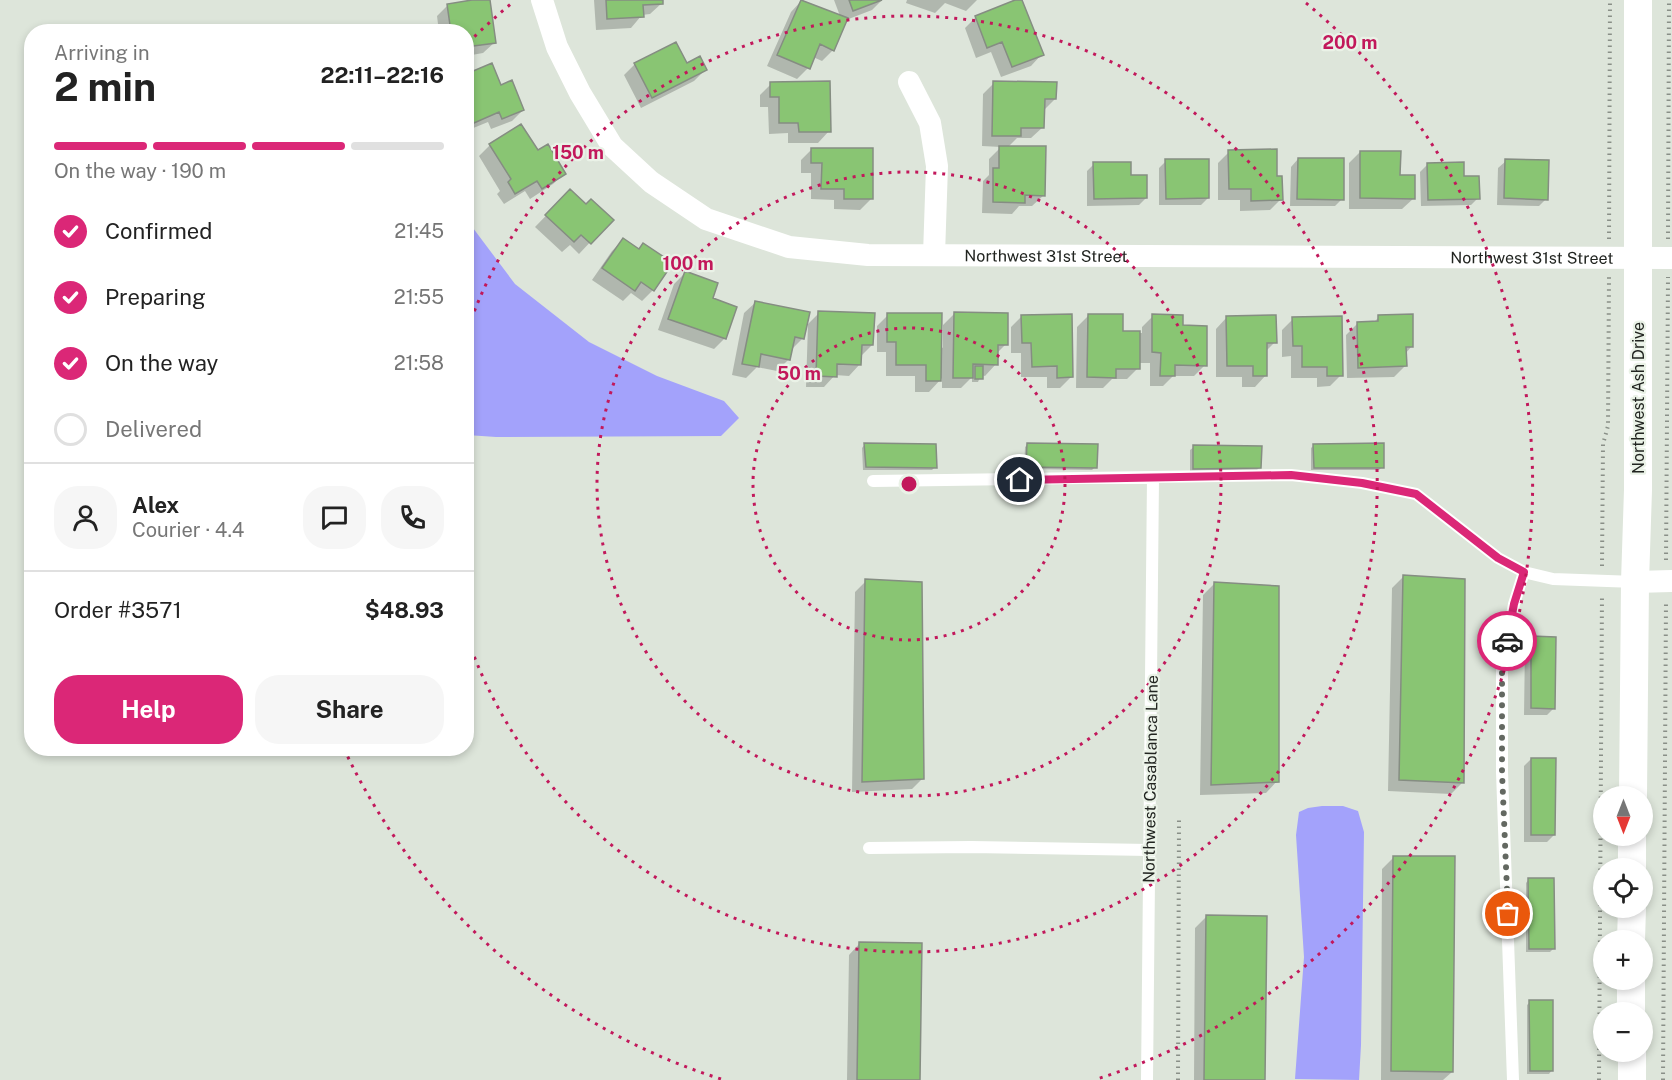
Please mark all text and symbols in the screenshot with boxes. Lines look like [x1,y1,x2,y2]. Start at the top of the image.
text: 200 m [1323,32,1377,53]
text: Arriving in [54,41,149,65]
text: 22:11–22:16 [320,62,444,88]
text: 2 min [54,64,156,110]
text: 150 m [552,142,604,163]
text: On the way · 190 m [54,159,226,183]
icon: check [54,215,87,248]
text: Confirmed [105,218,212,244]
text: 21:45 [394,219,444,243]
street label: Northwest 31st Street [964,246,1128,266]
street label: Northwest 31st Street [1450,248,1614,268]
text: 100 m [662,253,714,274]
icon: check [54,281,87,314]
text: Preparing [105,284,206,310]
text: 21:55 [394,285,444,309]
street label: Northwest Ash Drive [1629,322,1648,474]
icon: check [54,347,87,380]
text: On the way [105,350,218,376]
text: 21:58 [394,351,444,375]
text: 50 m [777,363,821,384]
text: Delivered [105,416,202,442]
pin [994,454,1045,505]
icon: home [1003,463,1036,496]
centre of rings [899,474,919,494]
button: person [54,486,117,549]
button: chat [303,486,366,549]
button: phone [381,486,444,549]
text: Alex [132,492,179,518]
text: Courier · 4.4 [132,518,244,542]
text: Order #3571 [54,597,182,623]
text: $48.93 [365,597,444,623]
courier [1477,611,1537,671]
icon: car [1491,625,1524,658]
button: Help [54,675,243,744]
button: Share [255,675,444,744]
street label: Northwest Casablanca Lane [1139,675,1162,883]
north arrow [1593,786,1653,846]
map controls [1593,786,1653,1062]
button: locate [1593,858,1653,918]
pin [1482,888,1533,939]
icon: bag [1491,897,1524,930]
button: + [1593,930,1653,990]
button: − [1593,1002,1653,1062]

